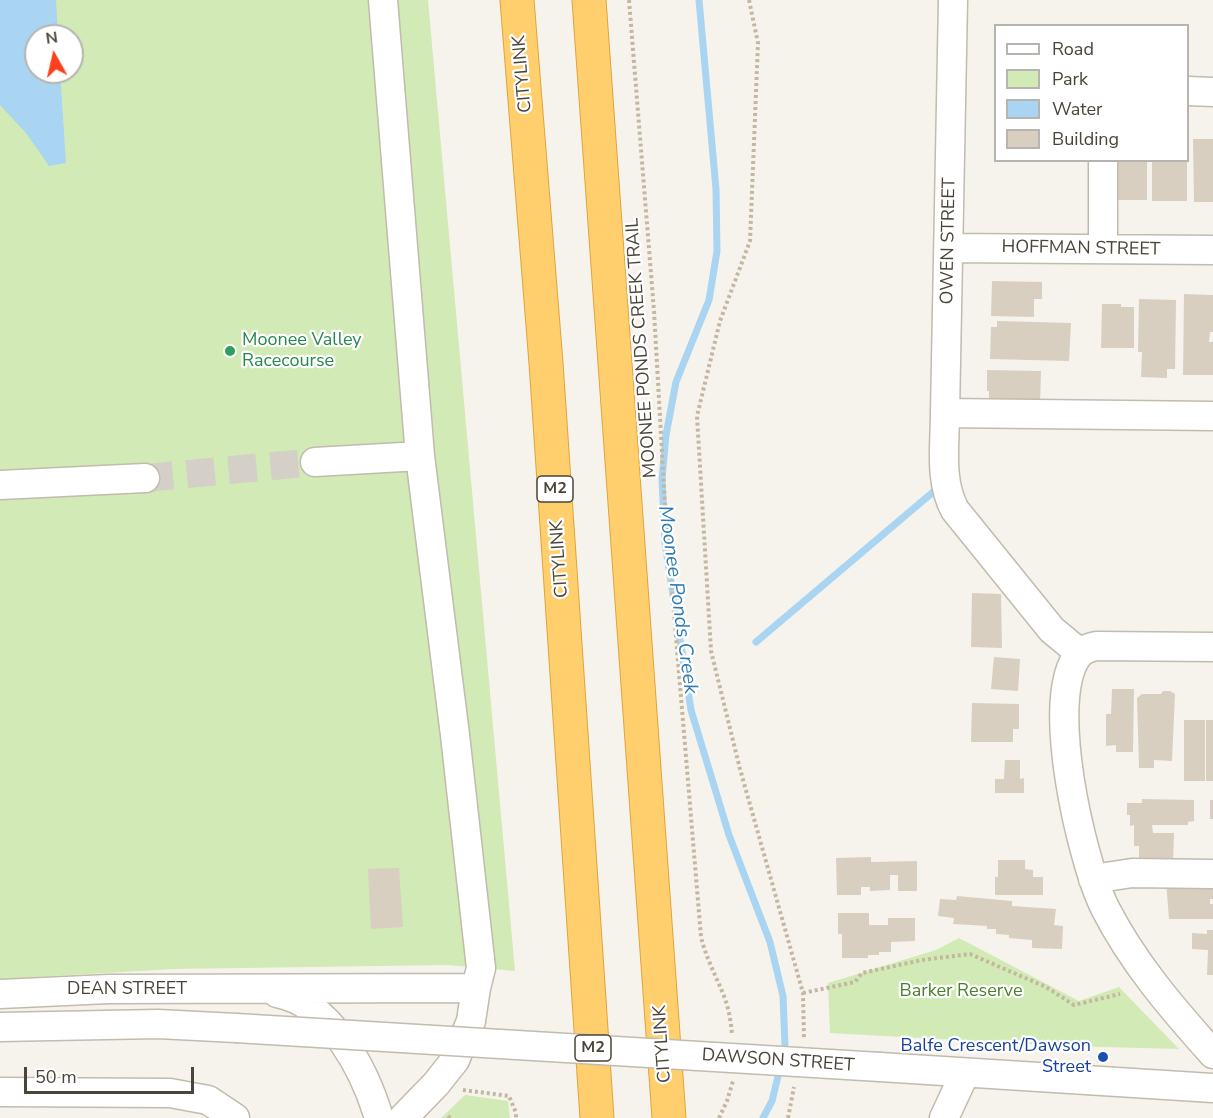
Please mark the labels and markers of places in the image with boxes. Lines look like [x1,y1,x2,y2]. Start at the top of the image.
place label: Moonee Valley Racecourse [242,330,362,372]
marker: Moonee Valley Racecourse [223,344,237,358]
place label: Balfe Crescent/Dawson Street [901,1036,1091,1078]
marker: Balfe Crescent/Dawson Street [1096,1050,1110,1064]

